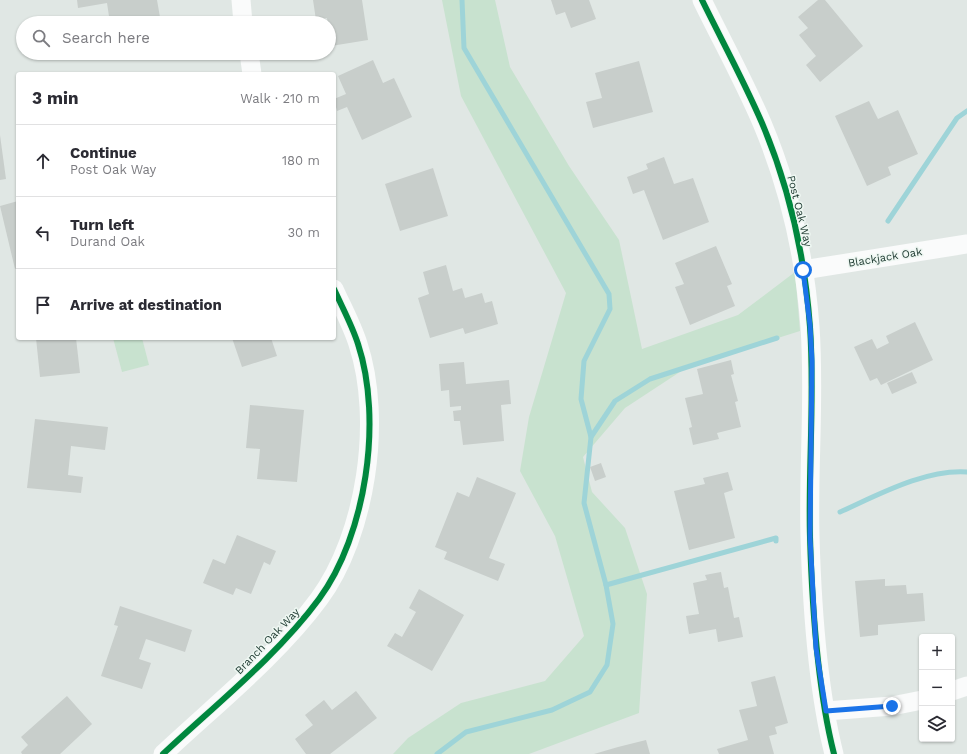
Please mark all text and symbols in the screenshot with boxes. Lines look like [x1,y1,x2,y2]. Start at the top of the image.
search box [16,16,336,60]
icon: search [30,27,52,49]
text: Search here [62,29,150,47]
text: 3 min [32,88,78,108]
text: Walk · 210 m [240,91,320,106]
text: Continue [70,144,137,162]
icon: ahead [32,150,54,172]
text: 180 m [282,153,320,168]
text: Post Oak Way [70,162,156,177]
street label: Post Oak Way [784,174,815,248]
text: Turn left [70,216,134,234]
icon: left [32,222,54,244]
text: 30 m [288,225,320,240]
text: Durand Oak [70,234,145,249]
street label: Blackjack Oak [847,245,923,270]
route start [794,261,812,279]
icon: arrive [32,294,54,316]
text: Arrive at destination [70,296,222,314]
street label: Branch Oak Way [232,605,302,677]
map controls [919,634,955,742]
button: + [919,634,955,670]
button: − [919,670,955,706]
route end [883,697,901,715]
button: layers [919,706,955,742]

